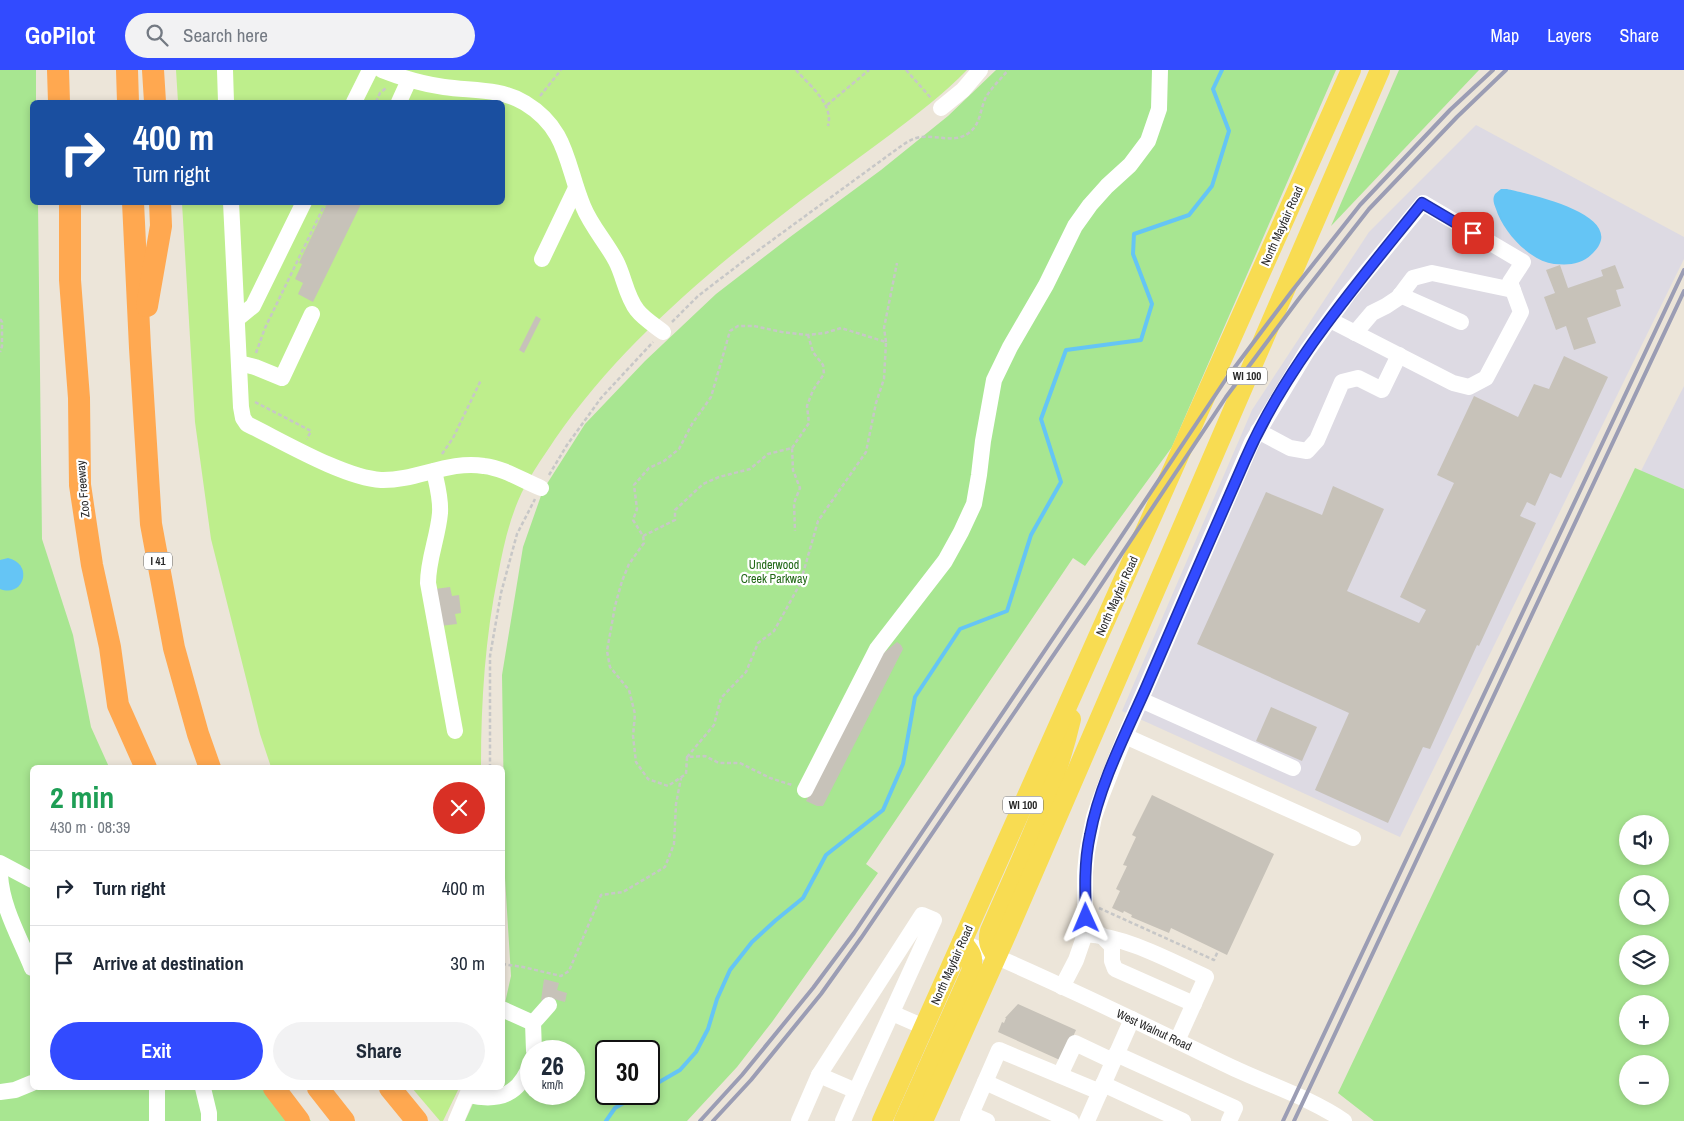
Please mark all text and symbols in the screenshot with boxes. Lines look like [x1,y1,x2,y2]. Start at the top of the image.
search box [125,13,475,58]
text: GoPilot [25,19,95,51]
icon: search [143,21,171,49]
text: Search here [183,22,268,48]
text: Map [1491,23,1519,48]
text: Layers [1547,23,1592,48]
text: Share [1620,23,1659,48]
text: 400 m [133,114,214,161]
icon: right [50,120,115,185]
text: Turn right [133,159,210,189]
street label: North Mayfair Road [1257,184,1307,268]
pin [1452,212,1494,254]
icon: arrive [1459,219,1487,247]
road number: WI 100 [1227,368,1267,384]
street label: Zoo Freeway [73,460,93,518]
road number: I 41 [144,552,172,570]
street label: North Mayfair Road [1092,554,1142,638]
park label: Underwood Creek Parkway [741,557,807,587]
text: 2 min [50,777,114,817]
button: close [433,782,485,834]
road number: WI 100 [1003,796,1043,814]
map controls [1619,815,1669,1105]
button: sound [1619,815,1669,865]
text: 430 m · 08:39 [50,816,130,838]
icon: right [50,874,78,902]
text: Turn right [93,875,165,901]
text: 400 m [442,875,485,901]
button: search [1619,875,1669,925]
position arrow [1059,891,1111,943]
street label: North Mayfair Road [927,923,977,1007]
button: layers [1619,935,1669,985]
icon: arrive [50,949,78,977]
text: Arrive at destination [93,950,244,976]
text: 30 m [450,950,485,976]
button: + [1619,995,1669,1045]
street label: West Walnut Road [1114,1006,1194,1054]
button: Exit [50,1022,263,1080]
button: Share [273,1022,485,1080]
speed limit sign: 30 [595,1040,660,1105]
text: 26 [541,1049,564,1083]
button: − [1619,1055,1669,1105]
text: km/h [542,1077,563,1093]

